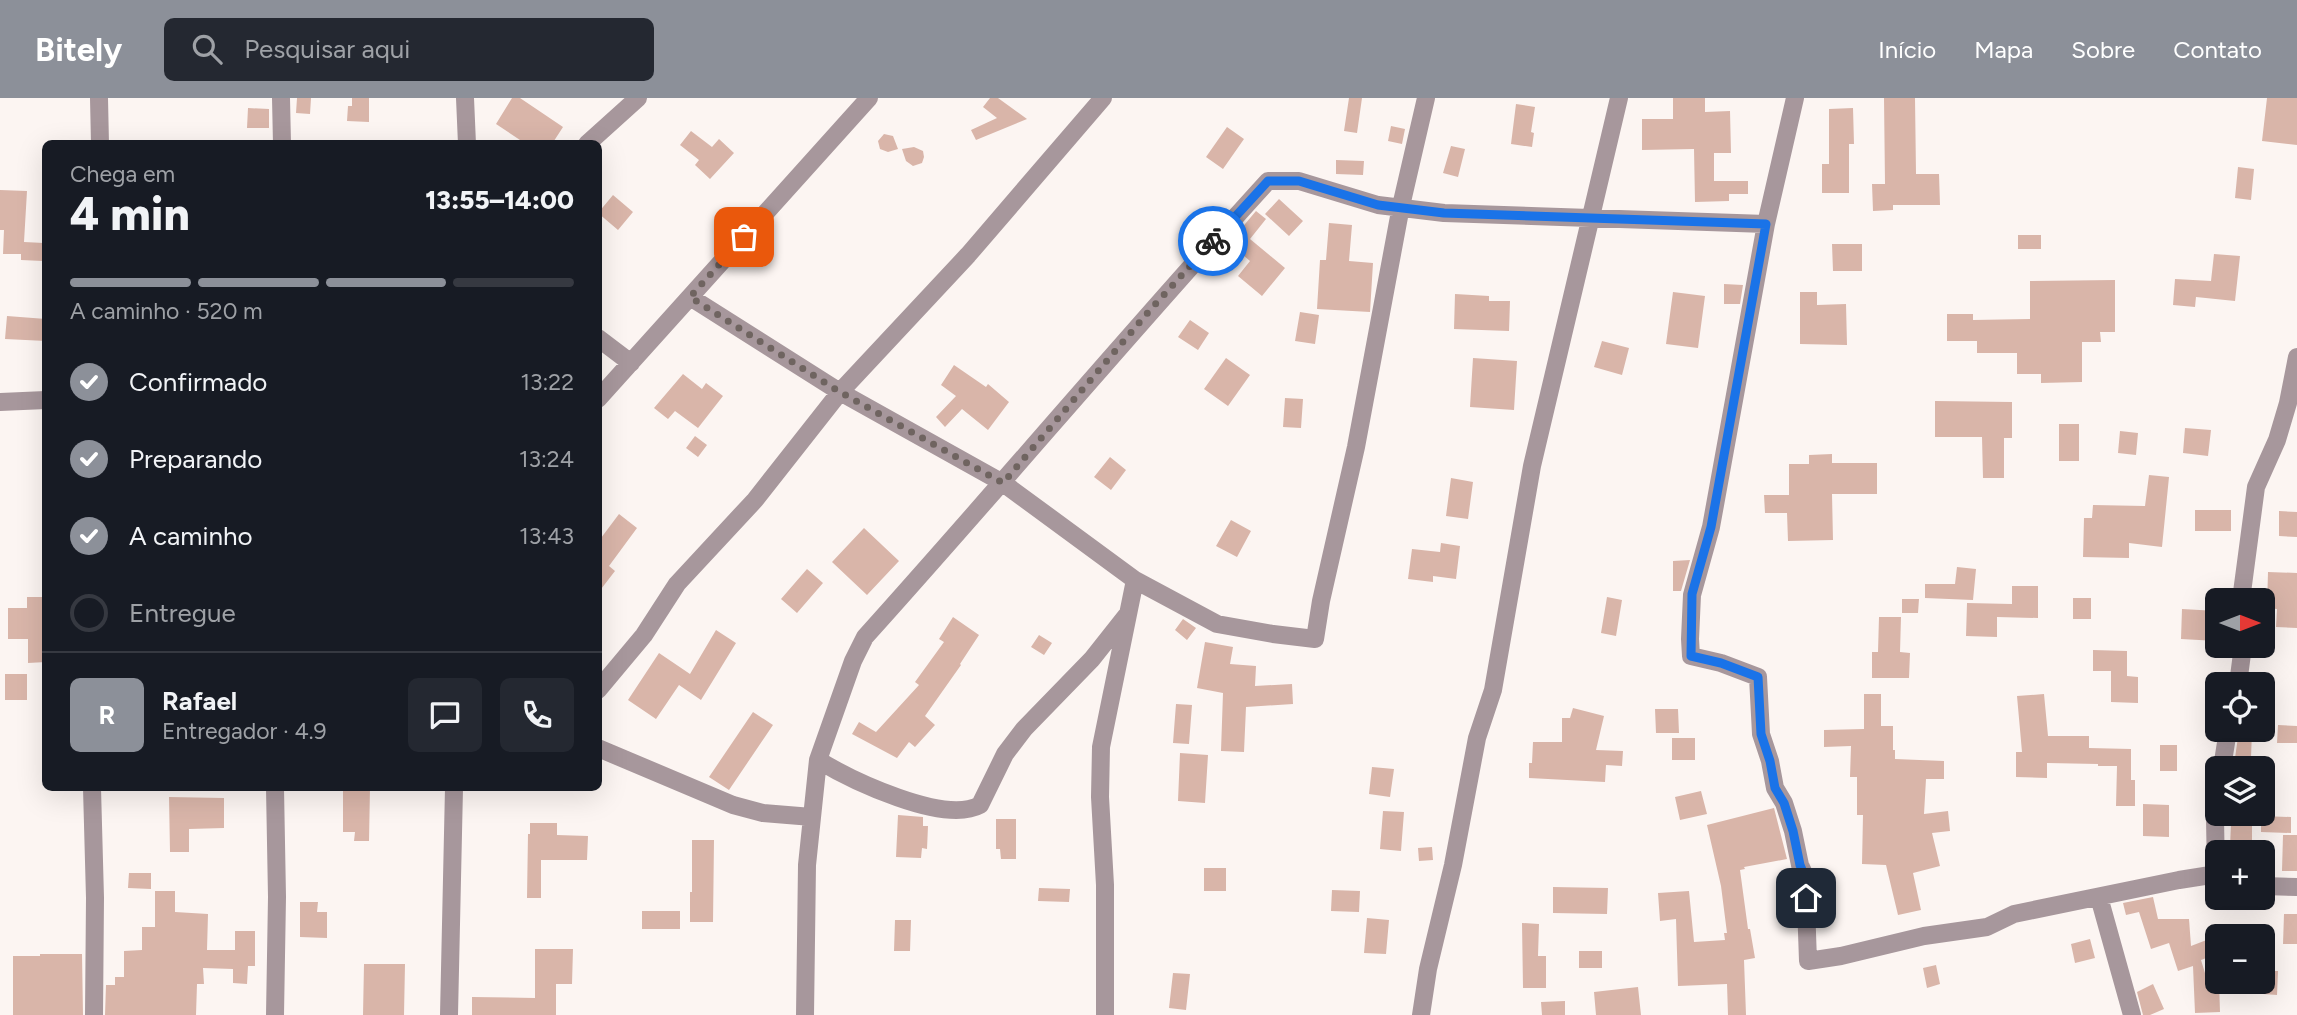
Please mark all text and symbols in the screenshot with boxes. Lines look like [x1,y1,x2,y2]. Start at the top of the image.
search box [164,18,654,81]
text: Bitely [35,30,122,69]
icon: search [188,30,226,68]
text: Pesquisar aqui [244,33,410,65]
text: Início [1878,35,1936,64]
text: Mapa [1974,35,2033,64]
text: Sobre [2071,35,2135,64]
text: Contato [2173,35,2262,64]
text: Chega em [70,160,175,188]
text: 13:55–14:00 [425,184,574,216]
text: 4 min [70,186,190,242]
courier [1178,206,1248,276]
pin [714,207,774,267]
icon: bag [725,218,763,256]
icon: bike [1194,222,1232,260]
text: A caminho · 520 m [70,297,263,325]
icon: check [70,363,108,401]
text: Confirmado [129,366,267,398]
text: 13:22 [520,368,574,396]
icon: check [70,440,108,478]
text: Preparando [129,443,262,475]
text: 13:24 [519,445,574,473]
icon: check [70,517,108,555]
text: A caminho [129,520,253,552]
text: 13:43 [519,522,574,550]
north arrow [2205,588,2275,658]
map controls [2205,588,2275,994]
text: Entregue [129,597,236,629]
button: locate [2205,672,2275,742]
button: chat [408,678,482,752]
button: phone [500,678,574,752]
text: Rafael [162,685,237,717]
text: R [99,699,115,731]
text: Entregador · 4.9 [162,717,327,745]
button: layers [2205,756,2275,826]
button: + [2205,840,2275,910]
pin [1776,868,1836,928]
icon: home [1787,879,1825,917]
button: − [2205,924,2275,994]

